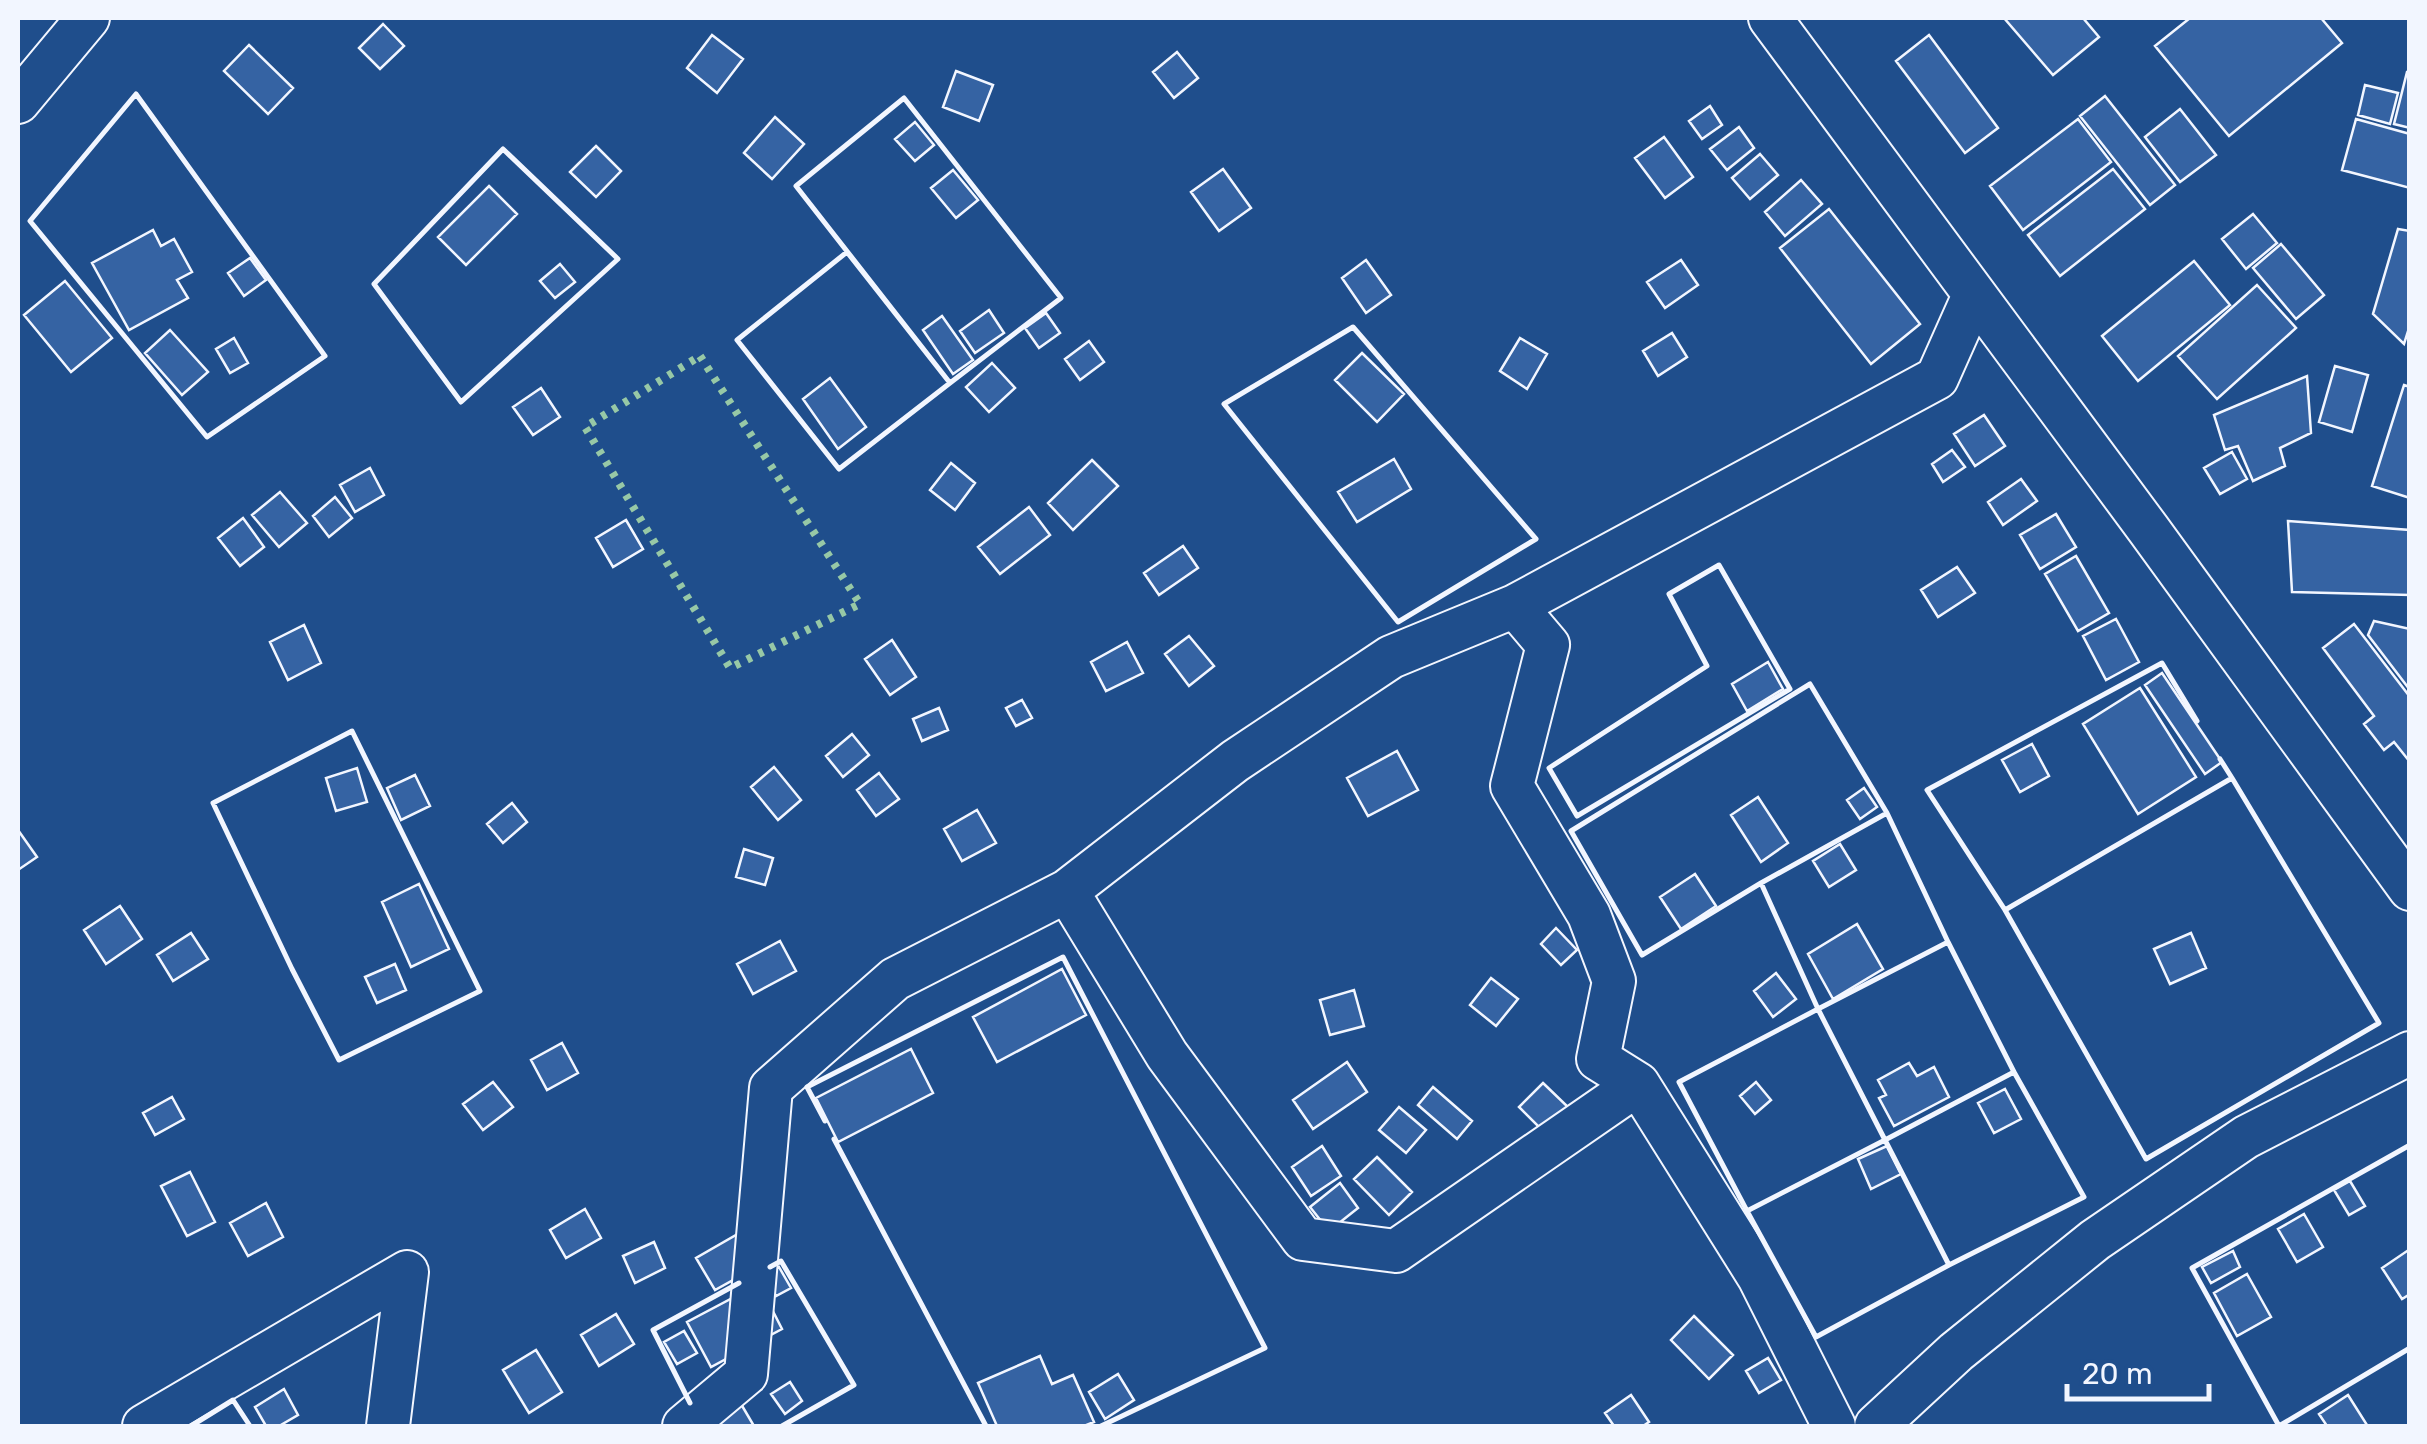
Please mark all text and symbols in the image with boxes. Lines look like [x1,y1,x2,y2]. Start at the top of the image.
scale bar [2067,1339,2210,1401]
text: 20 m [2082,1356,2153,1392]

